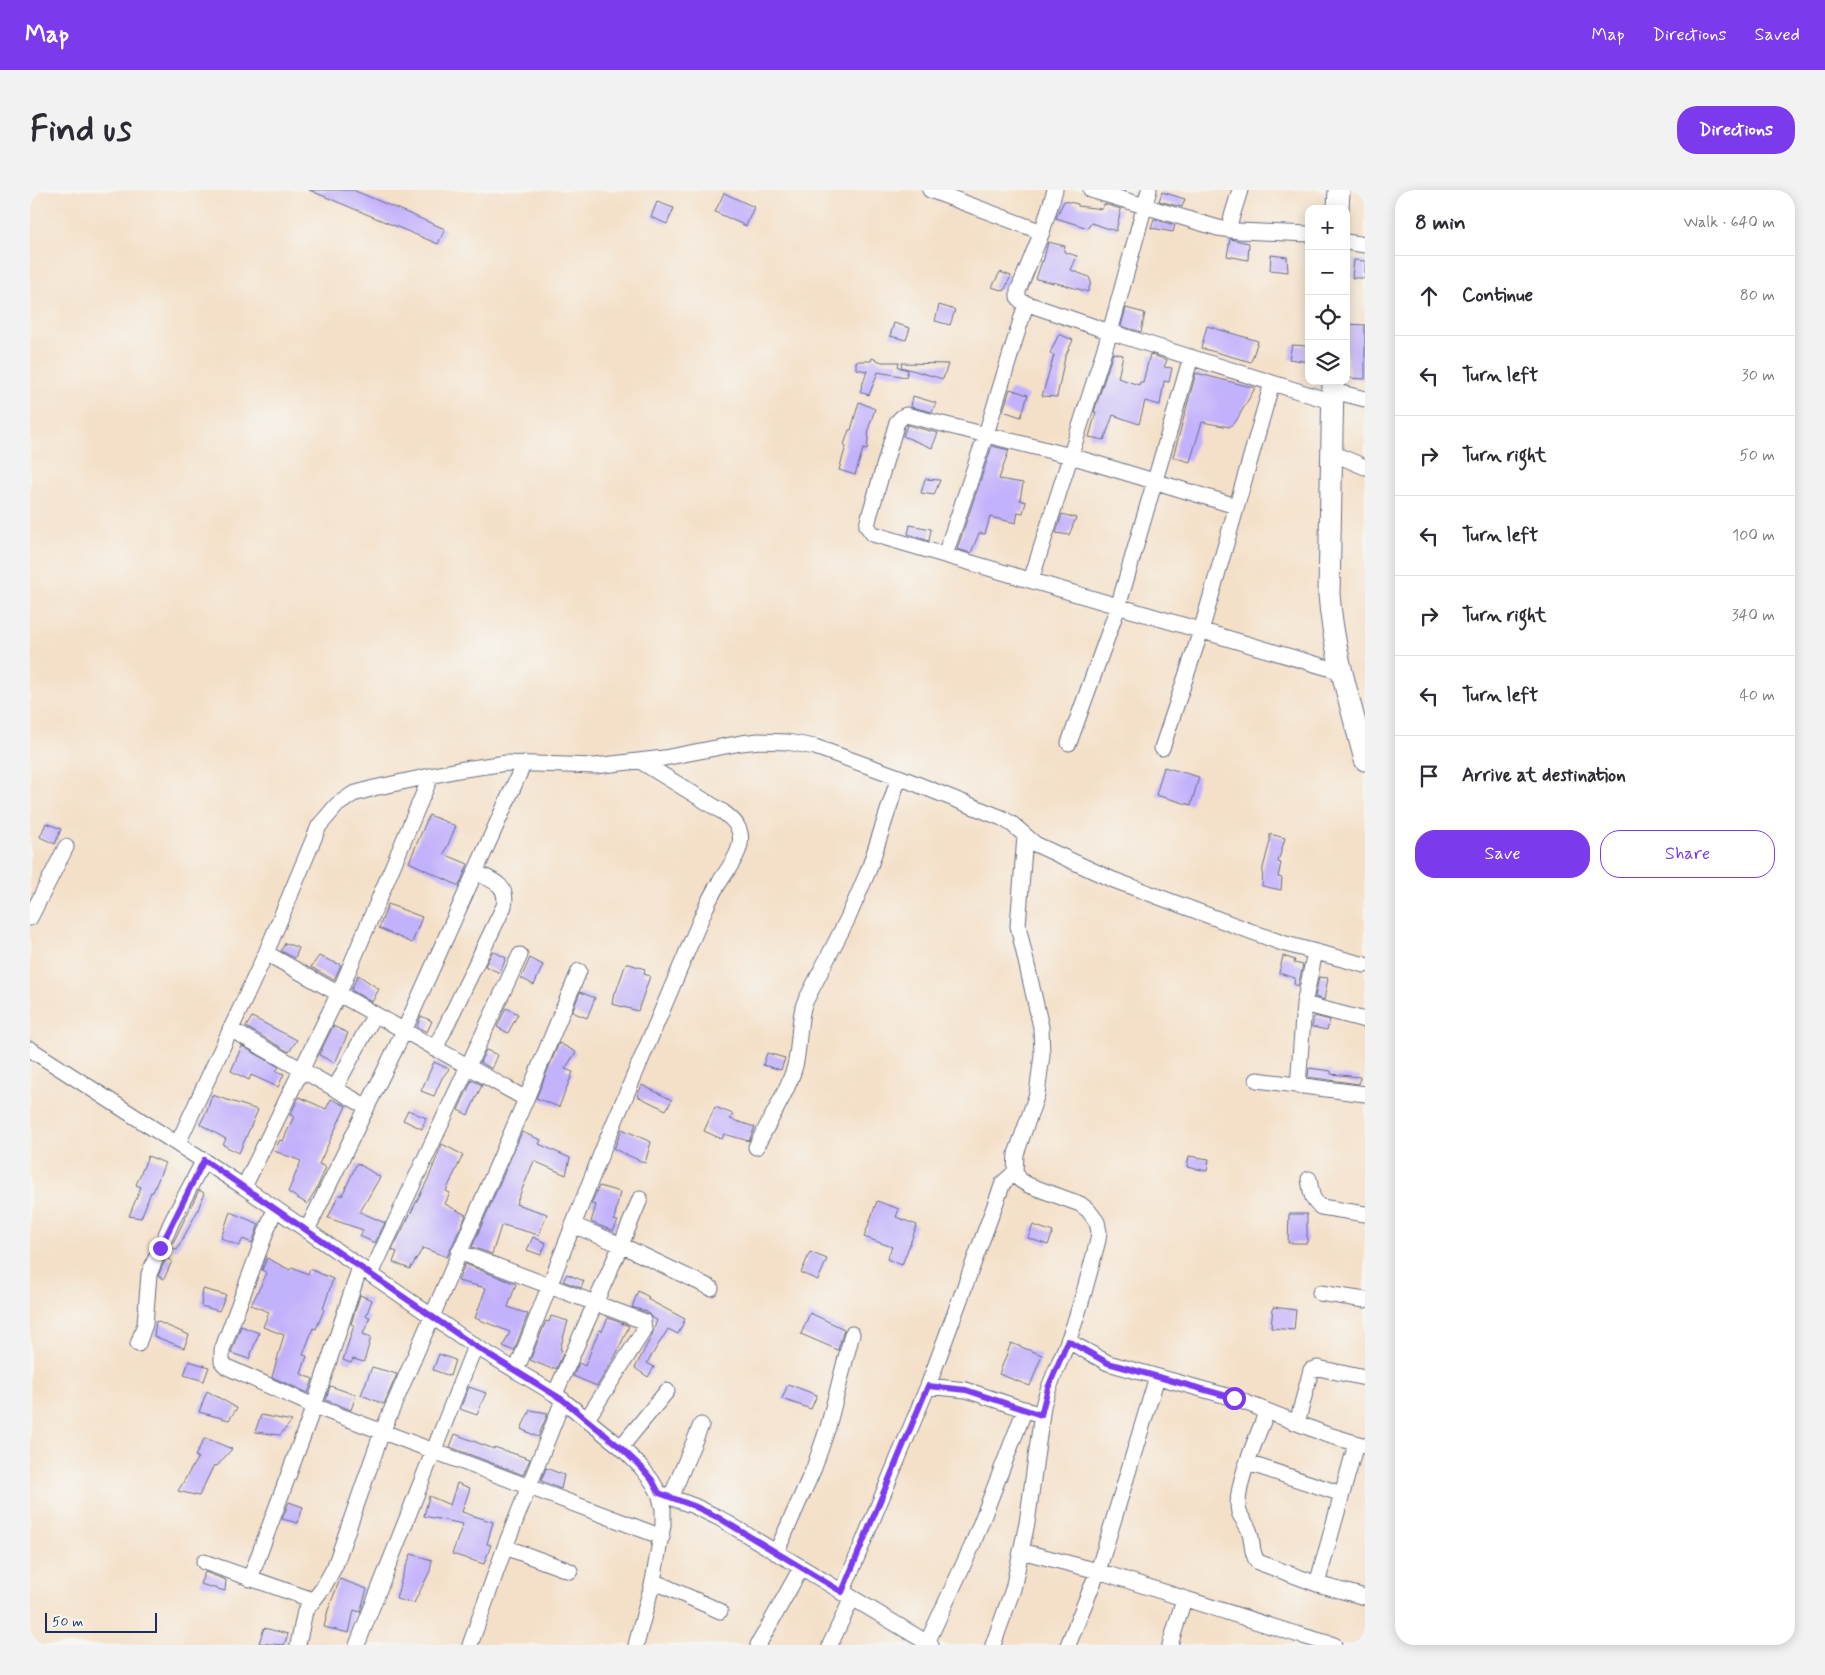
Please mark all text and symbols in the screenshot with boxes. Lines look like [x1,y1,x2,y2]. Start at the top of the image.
text: Map [25,20,69,51]
text: Map [1592,23,1625,47]
text: Directions [1653,23,1727,47]
text: Saved [1755,23,1800,47]
button: Directions [1677,106,1795,154]
text: Find us [30,107,132,153]
map controls [1305,205,1350,385]
button: + [1305,205,1350,250]
text: 8 min [1415,209,1466,237]
text: Walk · 640 m [1684,212,1775,233]
button: − [1305,250,1350,295]
icon: ahead [1415,282,1443,310]
text: Continue [1462,283,1533,308]
text: 80 m [1740,285,1775,306]
button: locate [1305,295,1350,340]
button: layers [1305,340,1350,385]
icon: left [1415,362,1443,390]
text: Turn left [1462,363,1538,388]
text: 30 m [1742,365,1775,386]
icon: right [1415,442,1443,470]
text: Turn right [1462,443,1546,468]
text: 50 m [1739,445,1775,466]
icon: left [1415,522,1443,550]
text: Turn left [1462,523,1538,548]
text: 100 m [1732,525,1775,546]
icon: right [1415,602,1443,630]
text: Turn right [1462,603,1546,628]
text: 340 m [1731,605,1775,626]
icon: left [1415,682,1443,710]
text: Turn left [1462,683,1538,708]
text: 40 m [1739,685,1775,706]
icon: arrive [1415,762,1443,790]
text: Arrive at destination [1462,763,1626,788]
button: Save [1415,830,1590,878]
button: Share [1600,830,1775,878]
route end [149,1237,172,1260]
route start [1223,1387,1246,1410]
scale bar [45,1610,158,1633]
text: 50 m [52,1613,83,1631]

